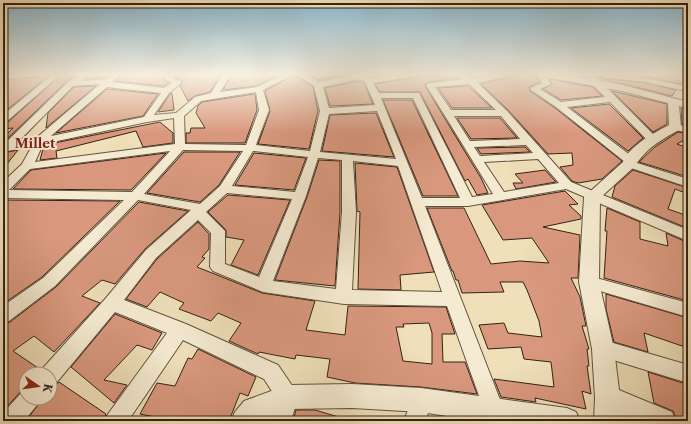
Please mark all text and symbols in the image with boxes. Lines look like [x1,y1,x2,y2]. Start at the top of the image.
district label: Millet [15,135,56,151]
north arrow [18,366,58,406]
text: K [40,382,56,395]

